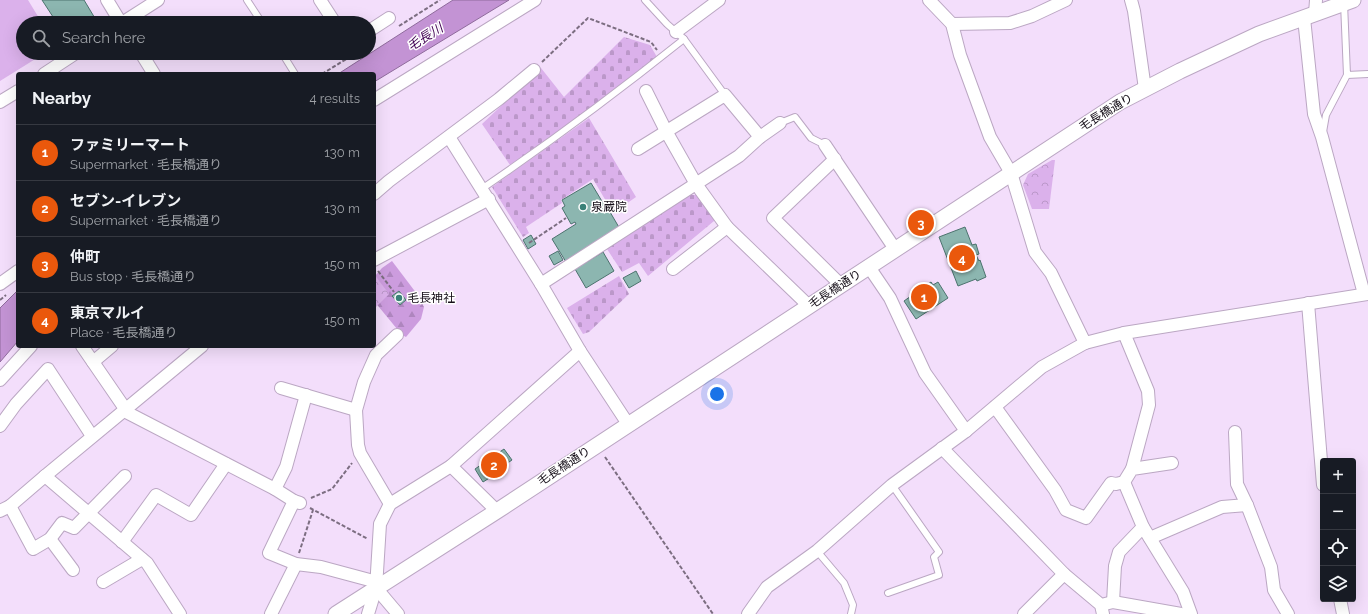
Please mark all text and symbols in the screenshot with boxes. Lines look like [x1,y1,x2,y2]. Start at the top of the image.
search box [16,16,376,60]
water label: 毛長川 [404,19,447,54]
icon: search [30,27,52,49]
text: Search here [62,29,145,47]
text: Nearby [32,88,91,108]
text: 4 results [309,91,360,106]
street label: 毛長橋通り [1077,91,1135,133]
text: ファミリーマート [70,136,190,154]
text: 1 [42,145,48,160]
text: 130 m [324,145,360,160]
text: Supermarket · 毛長橋通り [70,157,222,172]
text: セブン-イレブン [70,192,181,210]
place label: 泉蔵院 [591,200,627,214]
text: 2 [41,201,49,216]
text: 130 m [324,201,360,216]
marker: 泉蔵院 [578,202,588,212]
pin: 3 [908,208,934,238]
text: Supermarket · 毛長橋通り [70,213,222,228]
pin: 4 [949,243,975,273]
text: 仲町 [70,248,100,266]
text: 3 [41,257,49,272]
text: 150 m [324,257,360,272]
street label: 毛長橋通り [806,267,864,311]
text: Bus stop · 毛長橋通り [70,269,196,284]
pin: 1 [911,282,937,312]
place label: 毛長神社 [407,291,455,305]
marker: 毛長神社 [394,293,404,303]
text: 東京マルイ [70,304,145,322]
text: 4 [41,313,49,328]
text: 150 m [324,313,360,328]
text: Place · 毛長橋通り [70,325,178,340]
your location [707,384,727,404]
street label: 毛長橋通り [535,444,593,488]
pin: 2 [481,450,507,480]
map controls [1320,458,1356,602]
button: + [1320,458,1356,494]
button: − [1320,494,1356,530]
button: locate [1320,530,1356,566]
button: layers [1320,566,1356,602]

